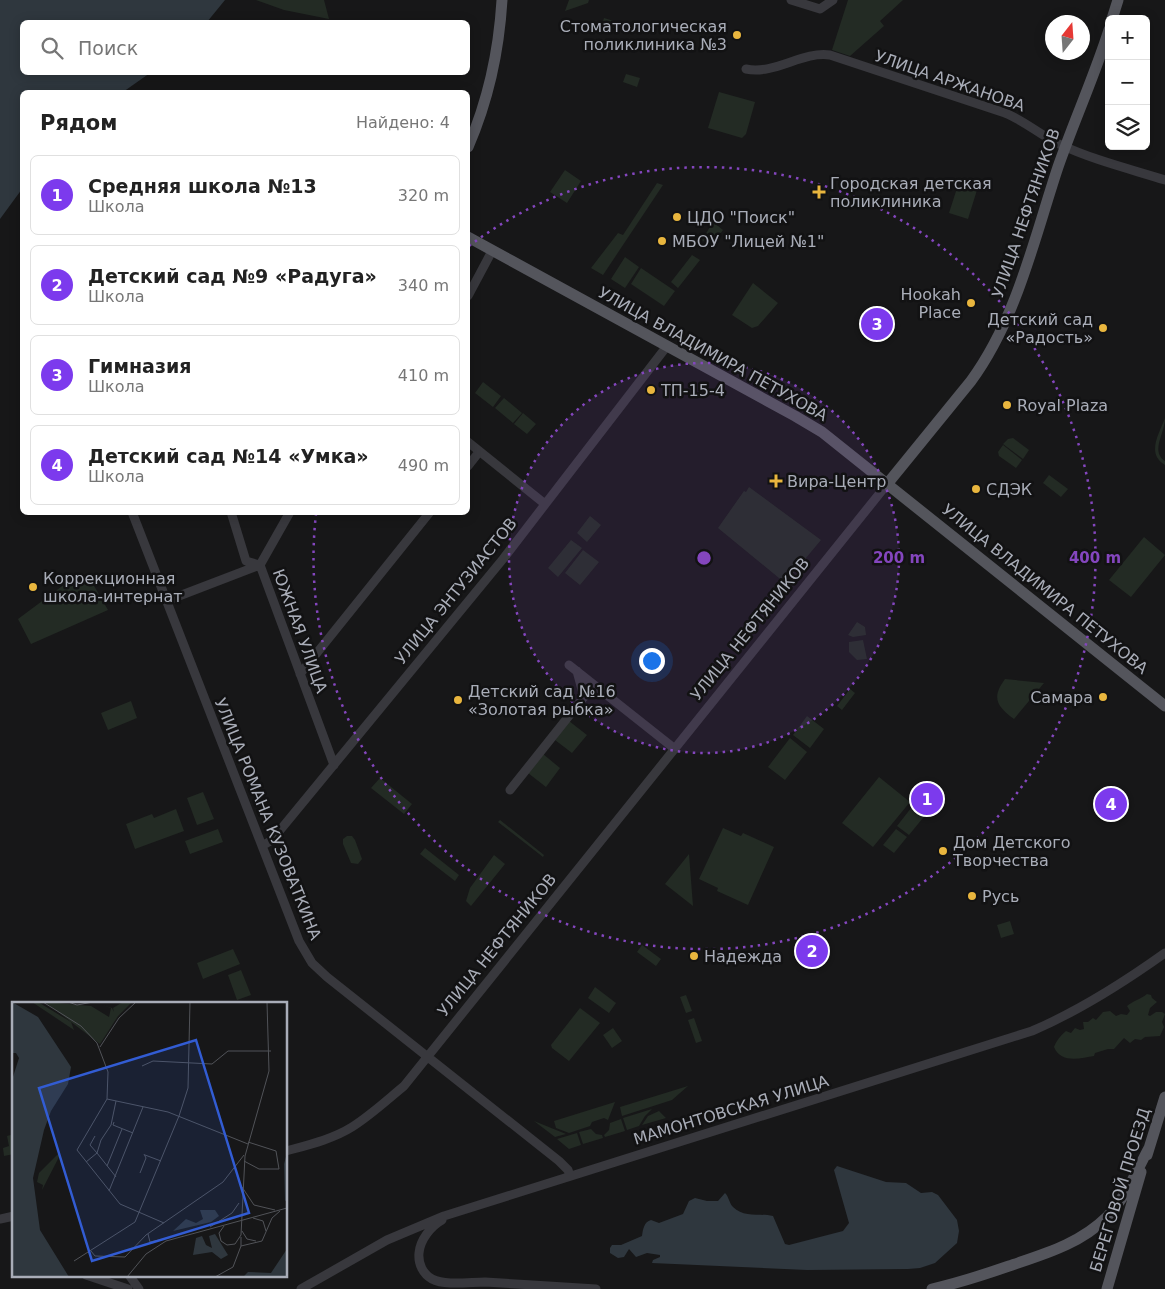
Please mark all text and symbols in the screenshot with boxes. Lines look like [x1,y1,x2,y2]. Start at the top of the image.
north arrow [1045,15,1090,60]
map controls [1105,15,1150,150]
button: + [1105,15,1150,60]
place label: Стоматологическая поликлиника №3 [560,17,727,54]
search box [20,20,470,75]
marker: Стоматологическая поликлиника №3 [731,29,743,41]
icon: search [38,34,66,62]
text: Поиск [78,37,138,59]
street label: УЛИЦА АРЖАНОВА [872,46,1028,116]
button: − [1105,60,1150,105]
button: layers [1105,105,1150,150]
text: Рядом [40,111,117,135]
text: Найдено: 4 [356,113,450,132]
street label: УЛИЦА НЕФТЯНИКОВ [988,126,1064,300]
place label: Городская детская поликлиника [830,174,992,211]
text: Средняя школа №13 [88,175,317,197]
marker: Городская детская поликлиника [812,185,826,199]
text: 1 [51,186,63,205]
text: 320 m [398,186,449,205]
text: Школа [88,197,145,216]
place label: ЦДО "Поиск" [687,208,795,227]
marker: ЦДО "Поиск" [671,211,683,223]
place label: МБОУ "Лицей №1" [672,232,824,251]
marker: МБОУ "Лицей №1" [656,235,668,247]
text: Детский сад №9 «Радуга» [88,265,377,287]
text: 2 [51,276,63,295]
text: 340 m [398,276,449,295]
street label: УЛИЦА ВЛАДИМИРА ПЕТУХОВА [595,283,831,425]
place label: Hookah Place [900,285,961,322]
text: Школа [88,287,145,306]
marker: Hookah Place [965,297,977,309]
pin: 3 [861,305,893,343]
place label: Детский сад «Радость» [987,310,1093,347]
marker: Детский сад «Радость» [1097,322,1109,334]
text: Гимназия [88,355,191,377]
text: 3 [51,366,63,385]
text: 410 m [398,366,449,385]
text: Школа [88,377,145,396]
place label: ТП-15-4 [660,381,725,400]
marker: ТП-15-4 [645,384,657,396]
place label: Royal Plaza [1017,396,1108,415]
marker: Royal Plaza [1001,399,1013,411]
text: Детский сад №14 «Умка» [88,445,369,467]
text: 4 [51,456,63,475]
text: 490 m [398,456,449,475]
text: Школа [88,467,145,486]
place label: Вира-Центр [787,472,886,491]
marker: Вира-Центр [769,474,783,488]
place label: СДЭК [986,480,1033,499]
marker: СДЭК [970,483,982,495]
street label: УЛИЦА ВЛАДИМИРА ПЕТУХОВА [938,500,1152,678]
street label: УЛИЦА ЭНТУЗИАСТОВ [391,514,521,668]
centre of rings [695,549,713,567]
text: 200 m [873,549,925,567]
text: 400 m [1069,549,1121,567]
street label: УЛИЦА НЕФТЯНИКОВ [687,554,813,704]
street label: ЮЖНАЯ УЛИЦА [269,566,331,696]
place label: Коррекционная школа-интернат [43,569,183,606]
marker: Коррекционная школа-интернат [27,581,39,593]
your location [639,648,665,674]
place label: Детский сад №16 «Золотая рыбка» [468,682,616,719]
place label: Самара [1030,688,1093,707]
marker: Самара [1097,691,1109,703]
marker: Детский сад №16 «Золотая рыбка» [452,694,464,706]
street label: УЛИЦА РОМАНА КУЗОВАТКИНА [211,695,325,943]
pin: 1 [911,780,943,818]
pin: 4 [1095,785,1127,823]
place label: Дом Детского Творчества [952,833,1071,870]
marker: Дом Детского Творчества [937,845,949,857]
street label: УЛИЦА НЕФТЯНИКОВ [434,870,560,1020]
place label: Русь [982,887,1019,906]
marker: Русь [966,890,978,902]
pin: 2 [796,932,828,970]
place label: Надежда [704,947,782,966]
marker: Надежда [688,950,700,962]
inset map [12,1002,288,1276]
street label: МАМОНТОВСКАЯ УЛИЦА [631,1071,831,1149]
street label: БЕРЕГОВОЙ ПРОЕЗД [1086,1105,1154,1275]

